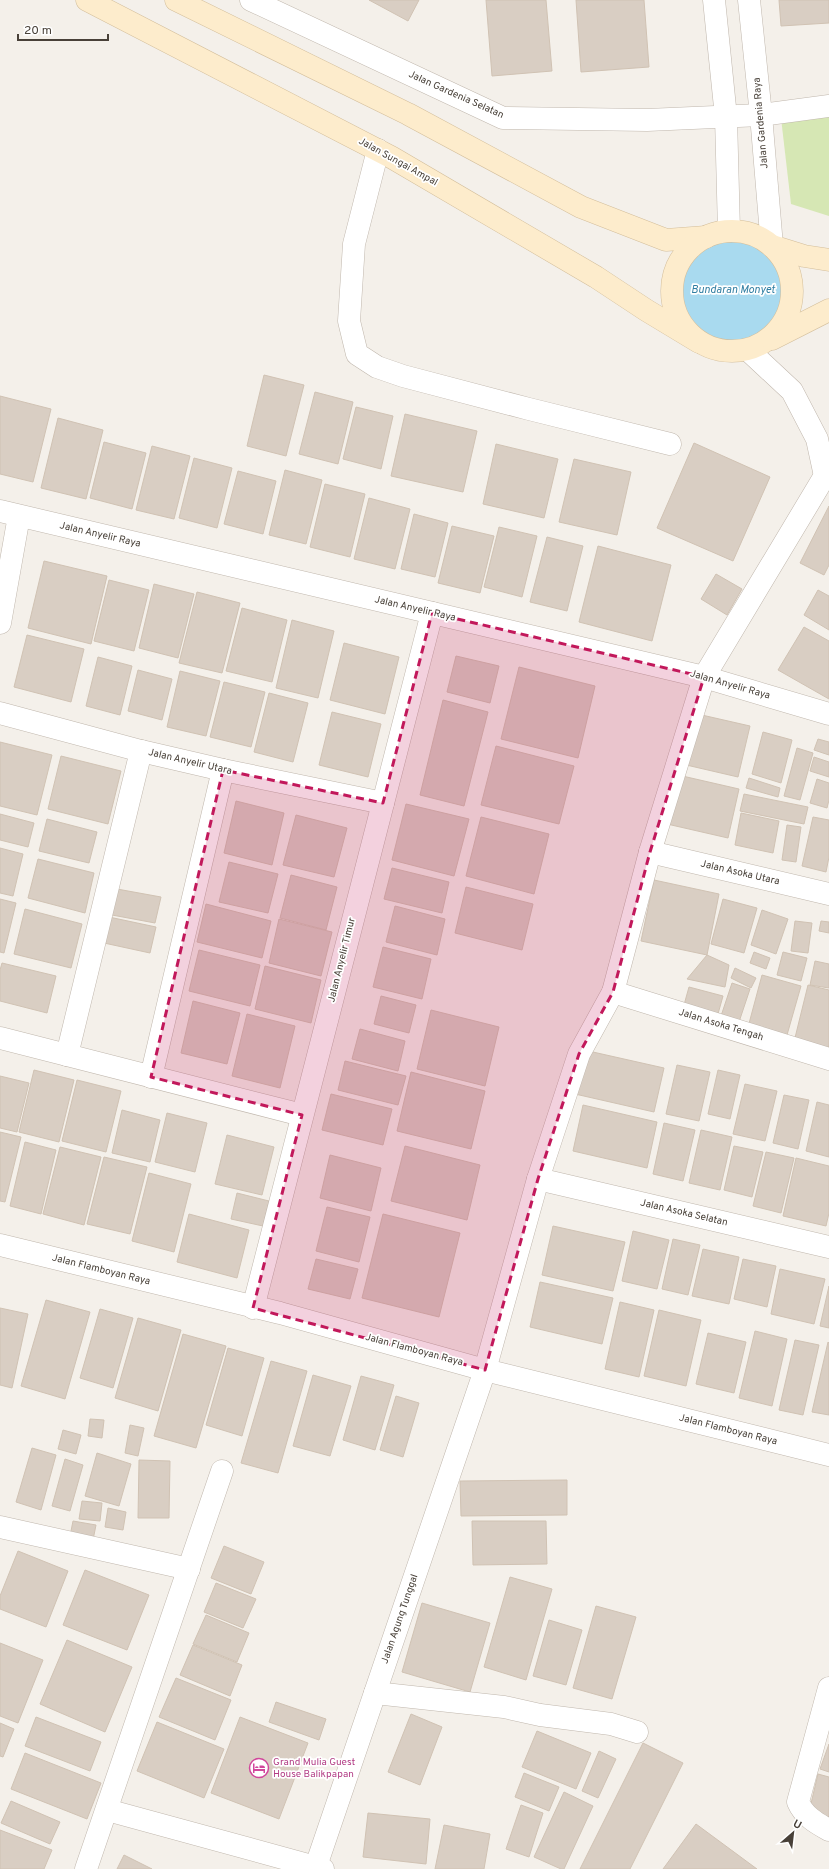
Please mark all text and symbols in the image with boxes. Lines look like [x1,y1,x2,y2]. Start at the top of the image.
scale bar [18,16,108,42]
text: 20 m [24,23,52,39]
street label: Jalan Gardenia Selatan [406,68,506,122]
street label: Jalan Gardenia Raya [751,77,771,169]
street label: Jalan Sungai Ampal [356,135,440,189]
water label: Bundaran Monyet [691,283,776,297]
street label: Jalan Anyelir Raya [58,519,142,551]
street label: Jalan Anyelir Raya [373,593,457,625]
street label: Jalan Anyelir Raya [688,667,772,703]
street label: Jalan Anyelir Utara [147,746,233,778]
street label: Jalan Asoka Utara [699,858,781,888]
street label: Jalan Anyelir Timur [325,916,359,1004]
street label: Jalan Asoka Tengah [677,1006,765,1044]
street label: Jalan Asoka Selatan [639,1197,729,1229]
street label: Jalan Flamboyan Raya [51,1252,151,1288]
street label: Jalan Flamboyan Raya [364,1331,464,1369]
street label: Jalan Flamboyan Raya [678,1412,778,1448]
street label: Jalan Agung Tunggal [379,1573,421,1665]
place label: Grand Mulia Guest House Balikpapan [273,1756,355,1781]
hotel icon: Grand Mulia Guest House Balikpapan [248,1757,270,1779]
north arrow [773,1813,813,1853]
text: U [790,1817,804,1833]

